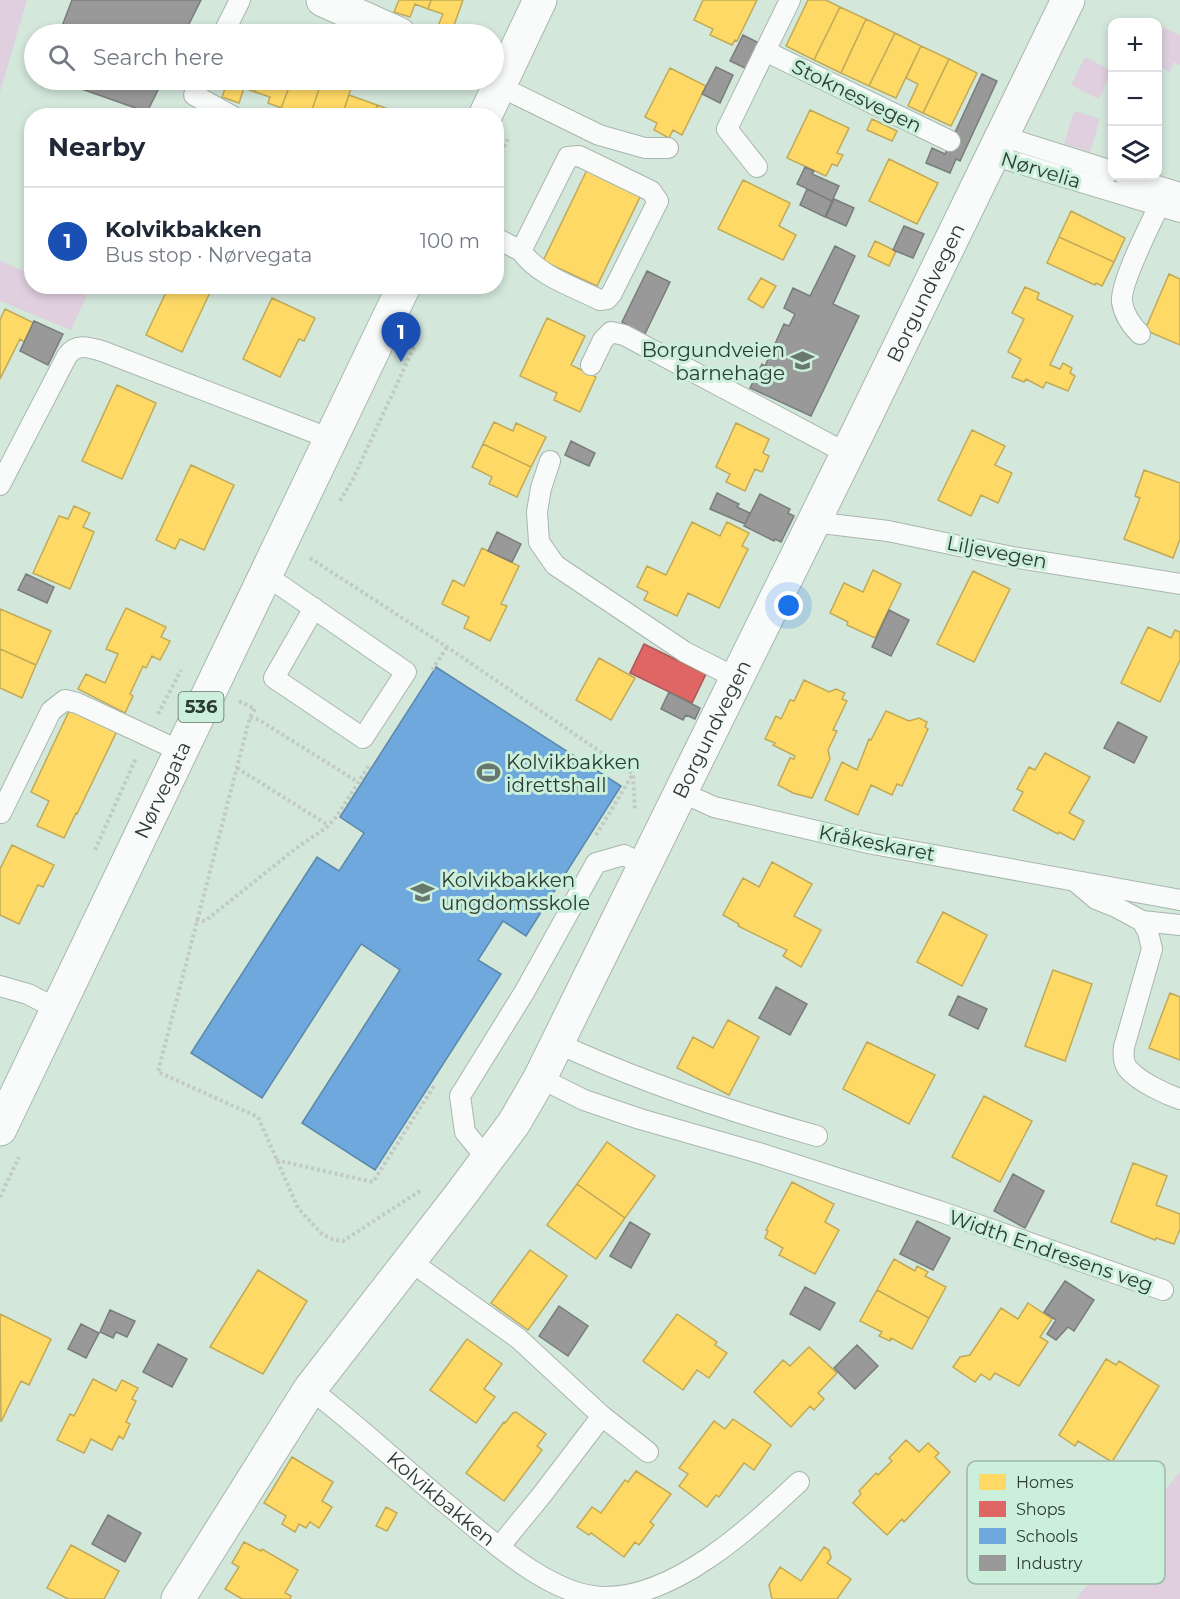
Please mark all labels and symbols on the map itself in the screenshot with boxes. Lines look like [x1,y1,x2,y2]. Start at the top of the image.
street label: Stoknesvegen [788,54,926,138]
street label: Nørvelia [998,146,1084,194]
street label: Borgundvegen [882,219,970,366]
pin: 1 [382,312,420,362]
place label: Borgundveien barnehage [642,338,785,385]
school or university icon: Borgundveien barnehage [790,348,816,374]
street label: Liljevegen [945,531,1049,573]
your location [774,591,803,620]
street label: Borgundvegen [667,656,756,803]
road number: 536 [178,692,224,722]
street label: Nørvegata [129,737,196,842]
place label: Kolvikbakken idrettshall [506,750,640,797]
sports icon: Kolvikbakken idrettshall [475,760,501,786]
street label: Kråkeskaret [817,820,937,866]
place label: Kolvikbakken ungdomsskole [441,868,590,915]
school or university icon: Kolvikbakken ungdomsskole [410,879,436,905]
street label: Width Endresens veg [946,1205,1156,1297]
street label: Kolvikbakken [382,1446,500,1551]
legend [967,1461,1165,1584]
text: Homes [1016,1473,1074,1492]
text: Shops [1016,1500,1066,1519]
text: Schools [1016,1527,1078,1546]
text: Industry [1016,1554,1083,1573]

